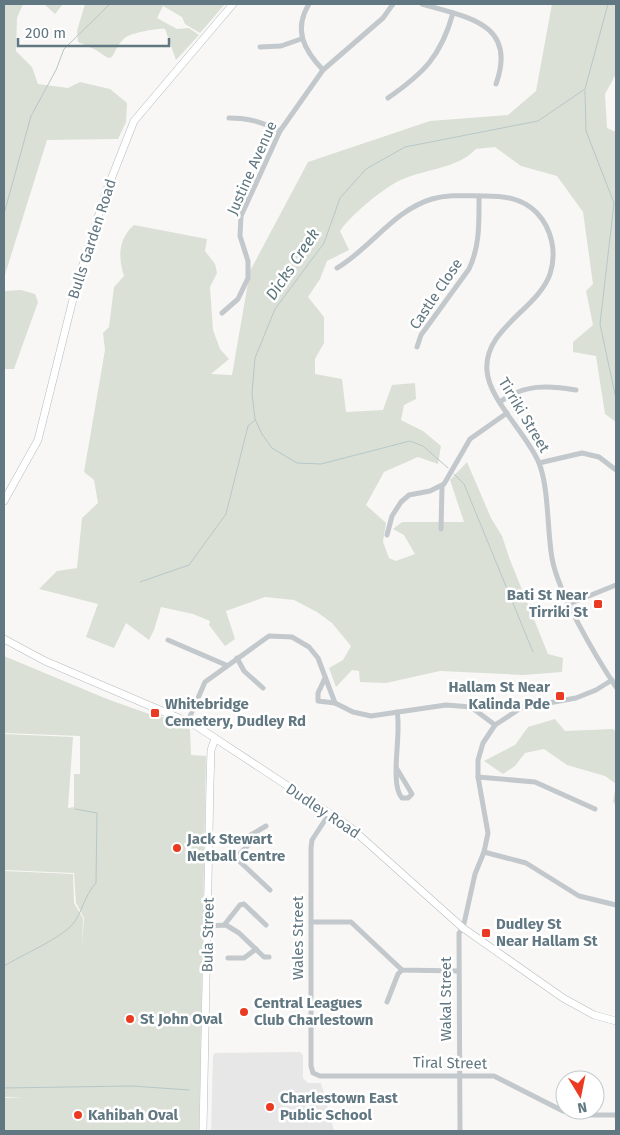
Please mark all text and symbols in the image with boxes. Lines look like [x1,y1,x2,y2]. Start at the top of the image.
scale bar [18,15,169,47]
text: 200 m [25,24,66,42]
street label: Justine Avenue [223,118,281,218]
street label: Bulls Garden Road [64,177,120,301]
water label: Dicks Creek [262,225,323,304]
street label: Castle Close [406,255,466,333]
street label: Tirriki Street [495,374,554,456]
place label: Bati St Near Tirriki St [507,586,589,621]
marker: Bati St Near Tirriki St [592,598,604,610]
place label: Hallam St Near Kalinda Pde [448,678,551,713]
marker: Hallam St Near Kalinda Pde [554,690,566,702]
place label: Whitebridge Cemetery, Dudley Rd [165,695,306,730]
marker: Whitebridge Cemetery, Dudley Rd [149,707,161,719]
street label: Dudley Road [282,780,364,842]
place label: Jack Stewart Netball Centre [186,830,285,865]
marker: Jack Stewart Netball Centre [171,842,183,854]
street label: Wales Street [289,895,307,980]
street label: Bula Street [198,897,218,973]
place label: Dudley St Near Hallam St [496,915,598,950]
marker: Dudley St Near Hallam St [480,927,492,939]
street label: Wakal Street [437,956,455,1041]
place label: Central Leagues Club Charlestown [254,994,373,1029]
marker: Central Leagues Club Charlestown [238,1006,250,1018]
place label: St John Oval [140,1010,223,1028]
marker: St John Oval [124,1013,136,1025]
street label: Tiral Street [413,1053,488,1073]
north arrow [555,1070,605,1120]
place label: Charlestown East Public School [280,1089,398,1124]
text: N [576,1098,588,1116]
marker: Charlestown East Public School [264,1101,276,1113]
place label: Kahibah Oval [88,1106,179,1124]
marker: Kahibah Oval [72,1109,84,1121]

